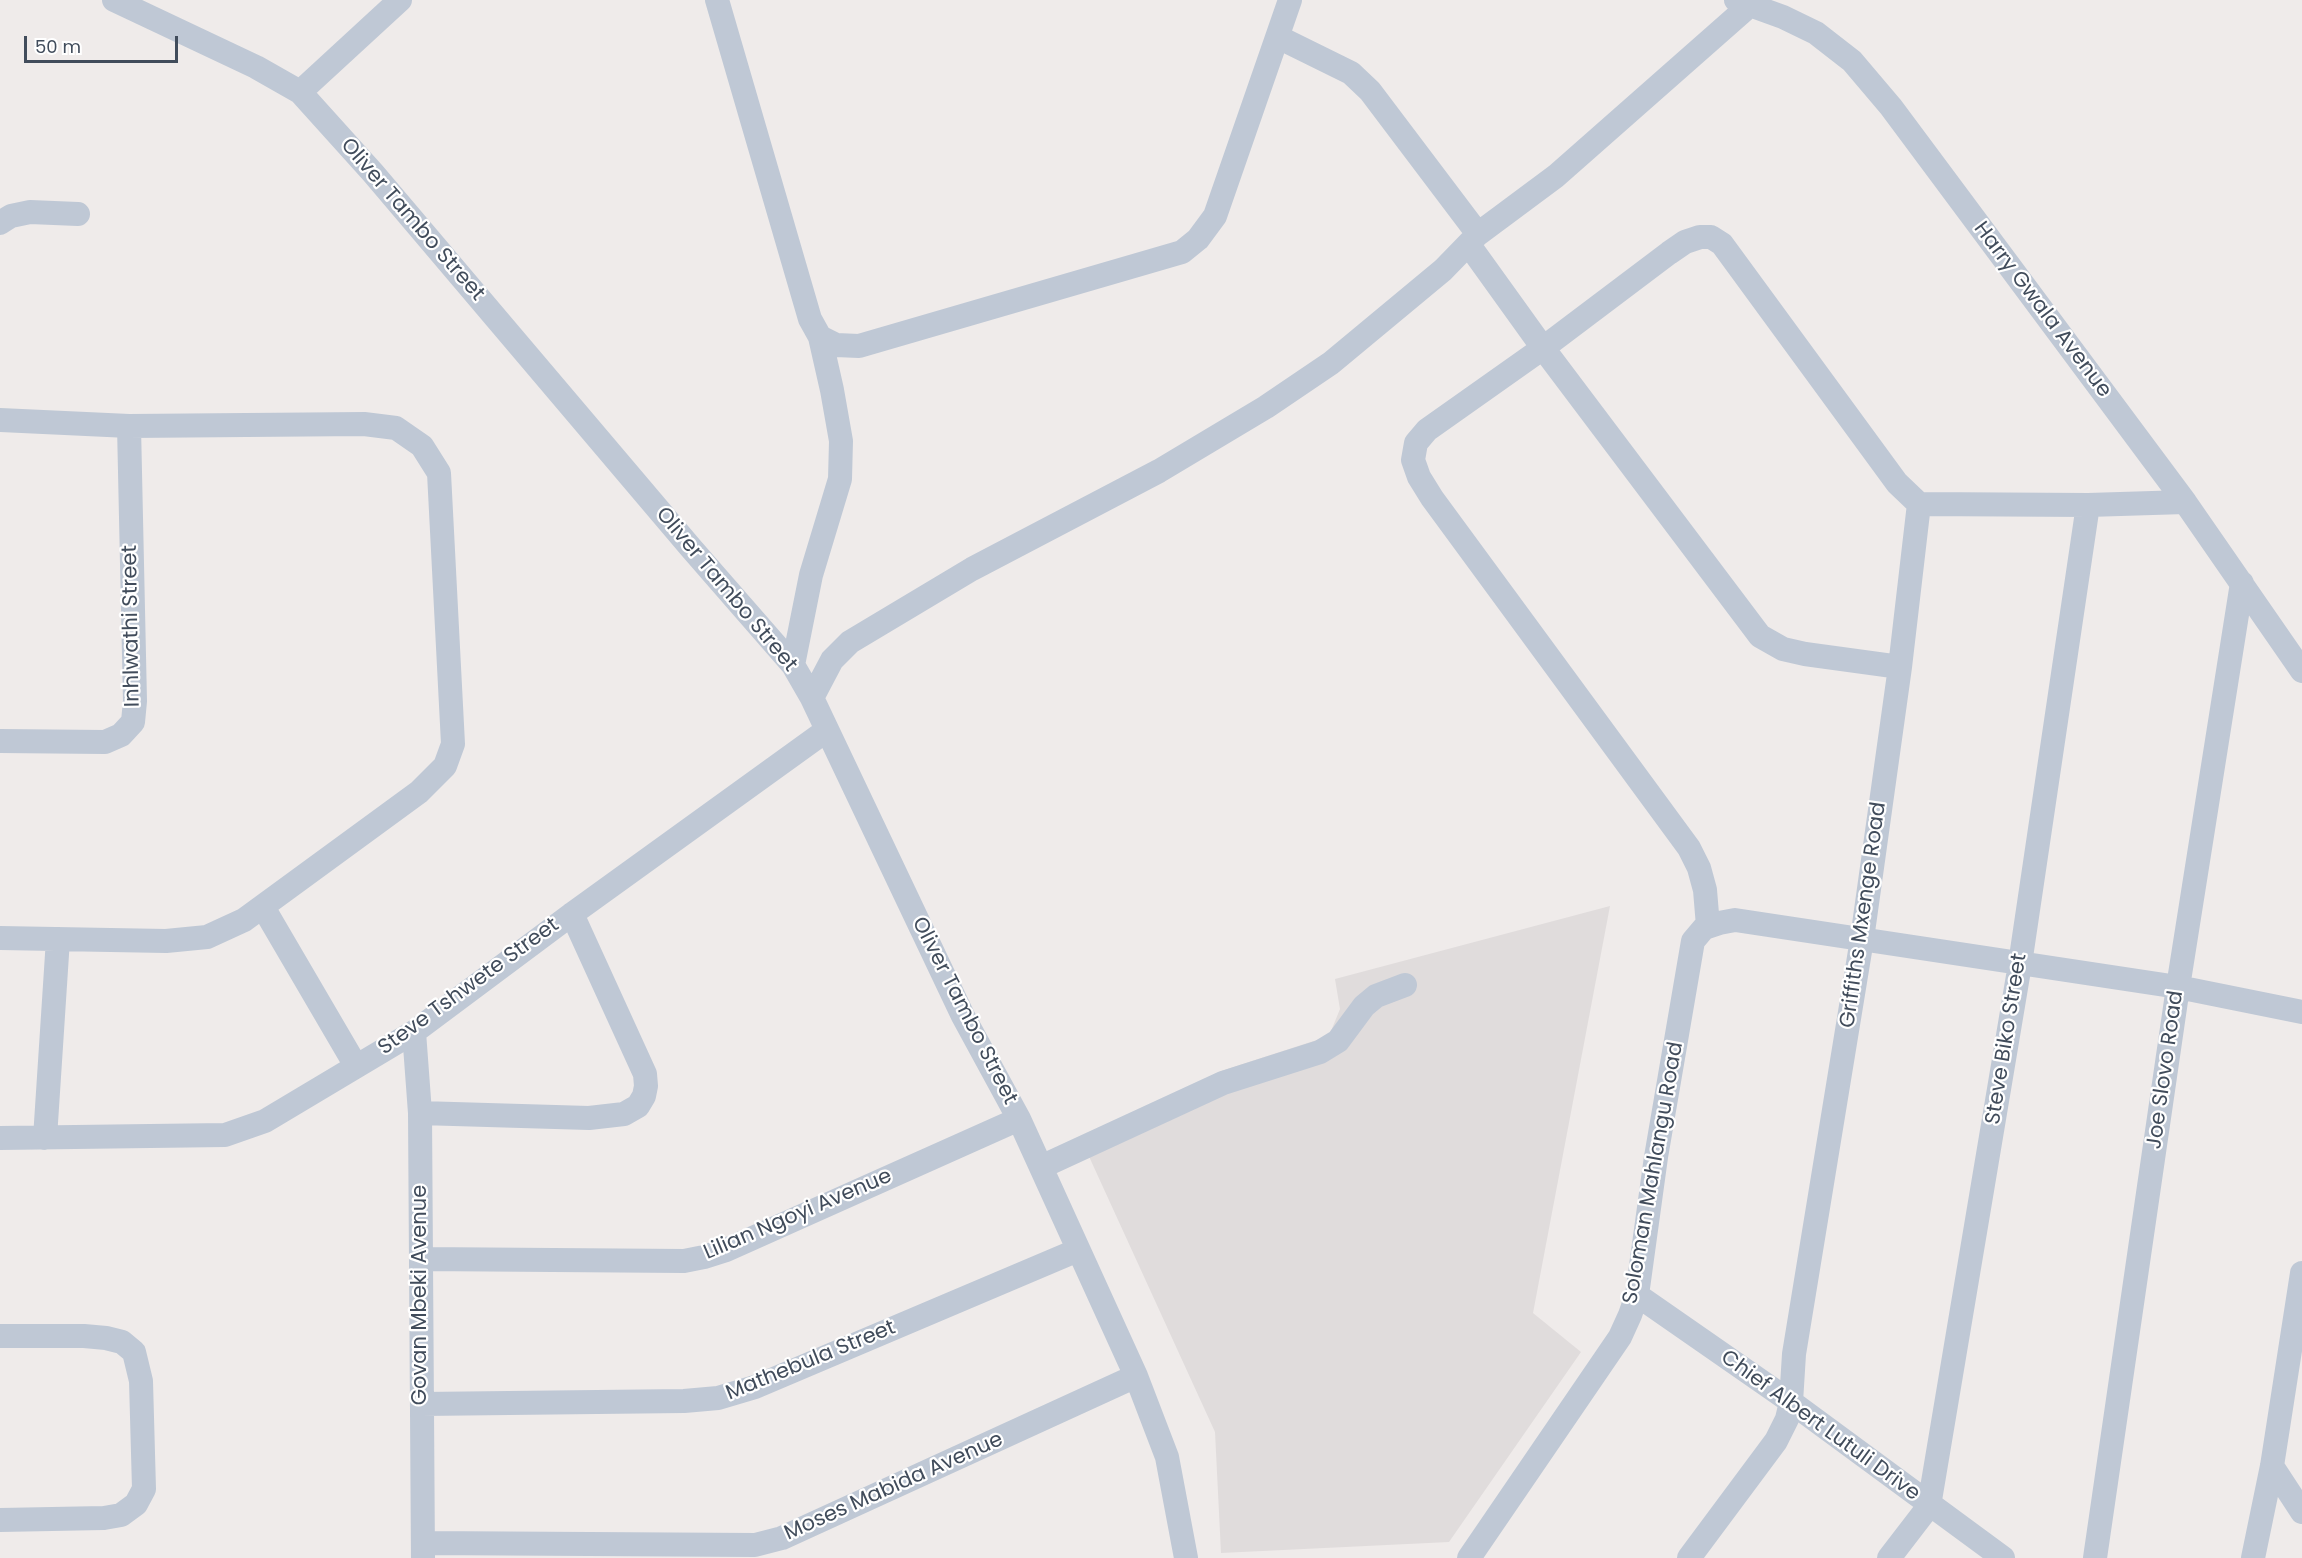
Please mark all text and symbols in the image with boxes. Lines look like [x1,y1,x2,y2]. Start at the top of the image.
scale bar [27,24,182,62]
text: 50 m [35,34,81,59]
street label: Oliver Tambo Street [335,134,489,306]
street label: Harry Gwala Avenue [1968,217,2116,403]
street label: Oliver Tambo Street [650,503,802,677]
street label: Inhlwathi Street [118,545,146,707]
street label: Griffiths Mxenge Road [1836,800,1892,1030]
street label: Steve Tshwete Street [374,913,564,1061]
street label: Oliver Tambo Street [906,913,1022,1109]
street label: Steve Biko Street [1981,952,2033,1126]
street label: Joe Slovo Road [2142,989,2190,1151]
street label: Soloman Mahlangu Road [1619,1040,1689,1306]
street label: Lilian Ngoyi Avenue [700,1164,896,1266]
street label: Govan Mbeki Avenue [408,1185,434,1405]
street label: Mathebula Street [723,1316,899,1406]
street label: Chief Albert Lutuli Drive [1715,1345,1925,1507]
street label: Moses Mabida Avenue [781,1427,1007,1547]

